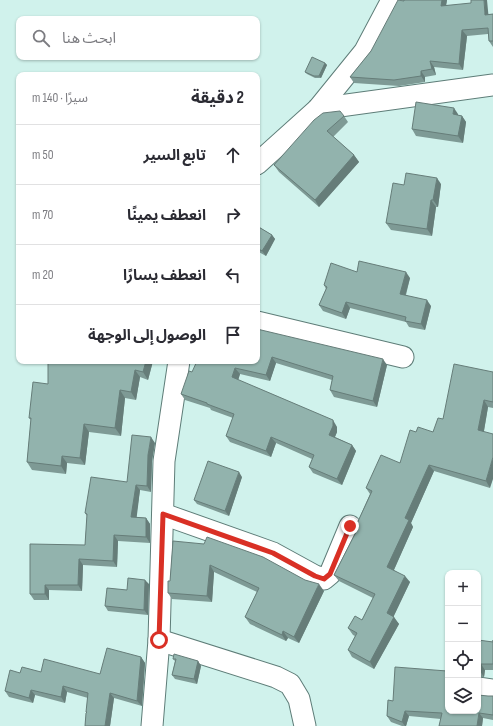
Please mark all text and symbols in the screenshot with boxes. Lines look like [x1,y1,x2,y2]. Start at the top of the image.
search box [16,16,260,60]
icon: search [30,27,52,49]
text: ابحث هنا [62,29,116,48]
text: 2 دقيقة [191,88,244,108]
text: سيرًا · 140 m [32,90,88,106]
icon: ahead [222,144,244,166]
text: تابع السير [143,146,206,165]
text: 50 m [32,147,53,163]
icon: right [222,204,244,226]
text: انعطف يمينًا [127,206,206,225]
text: 70 m [32,207,53,223]
icon: left [222,264,244,286]
text: انعطف يسارًا [123,266,206,285]
text: 20 m [32,267,54,283]
icon: arrive [222,324,244,346]
text: الوصول إلى الوجهة [88,326,206,345]
route end [341,517,359,535]
map controls [445,570,481,714]
button: + [445,570,481,606]
button: − [445,606,481,642]
route start [150,631,168,649]
button: locate [445,642,481,678]
button: layers [445,678,481,714]

